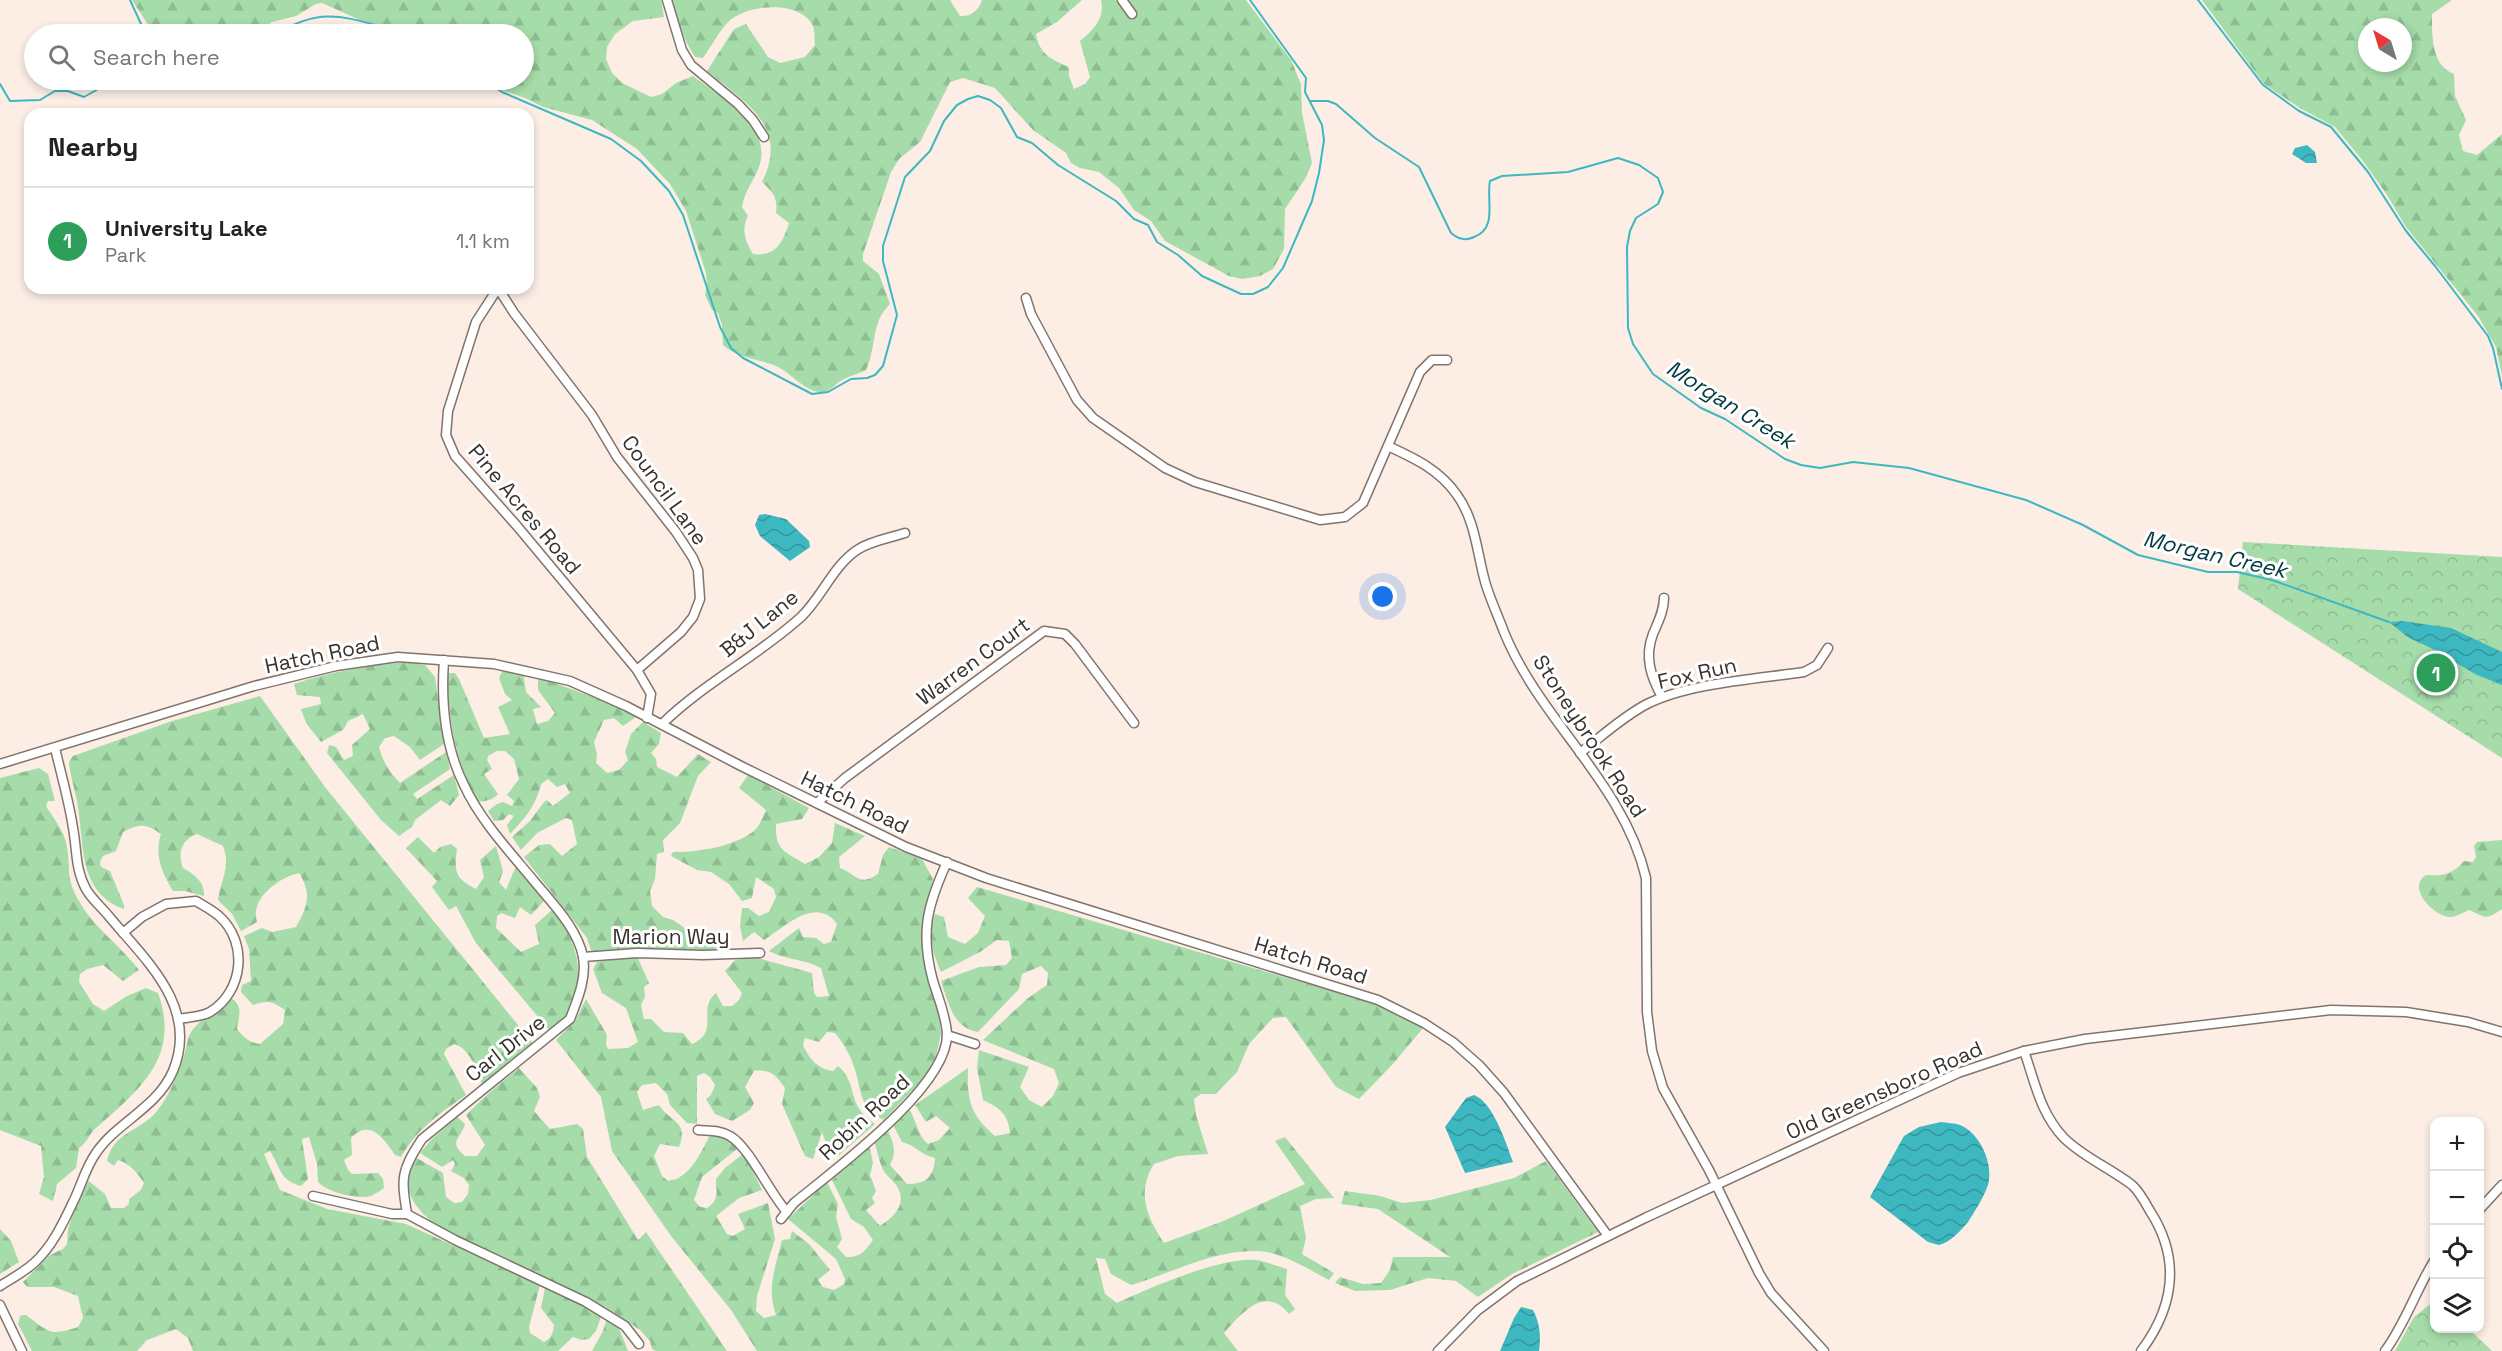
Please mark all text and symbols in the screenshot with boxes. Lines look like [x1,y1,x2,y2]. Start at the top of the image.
north arrow [2358,18,2412,72]
search box [24,24,534,90]
icon: search [45,41,78,74]
text: Search here [93,43,220,71]
text: Nearby [48,130,138,164]
text: University Lake [105,214,268,242]
text: 1 [63,228,72,254]
text: 1.1 km [456,228,510,254]
text: Park [105,242,147,268]
water label: Morgan Creek [1662,353,1802,456]
street label: Council Lane [616,430,714,550]
street label: Pine Acres Road [463,438,587,580]
water label: Morgan Creek [2141,524,2292,585]
your location [1368,582,1397,611]
street label: B&J Lane [714,583,804,663]
street label: Warren Court [911,611,1035,711]
street label: Hatch Road [262,629,382,679]
street label: Stoneybrook Road [1527,650,1653,822]
pin: 1 [2416,650,2456,696]
street label: Fox Run [1655,651,1739,695]
street label: Hatch Road [797,764,913,840]
street label: Marion Way [612,923,730,950]
street label: Hatch Road [1251,930,1371,990]
street label: Carl Drive [460,1008,550,1088]
street label: Old Greensboro Road [1782,1034,1986,1146]
street label: Robin Road [813,1068,915,1166]
map controls [2430,1117,2484,1333]
button: + [2430,1117,2484,1171]
button: − [2430,1171,2484,1225]
button: locate [2430,1225,2484,1279]
button: layers [2430,1279,2484,1333]

